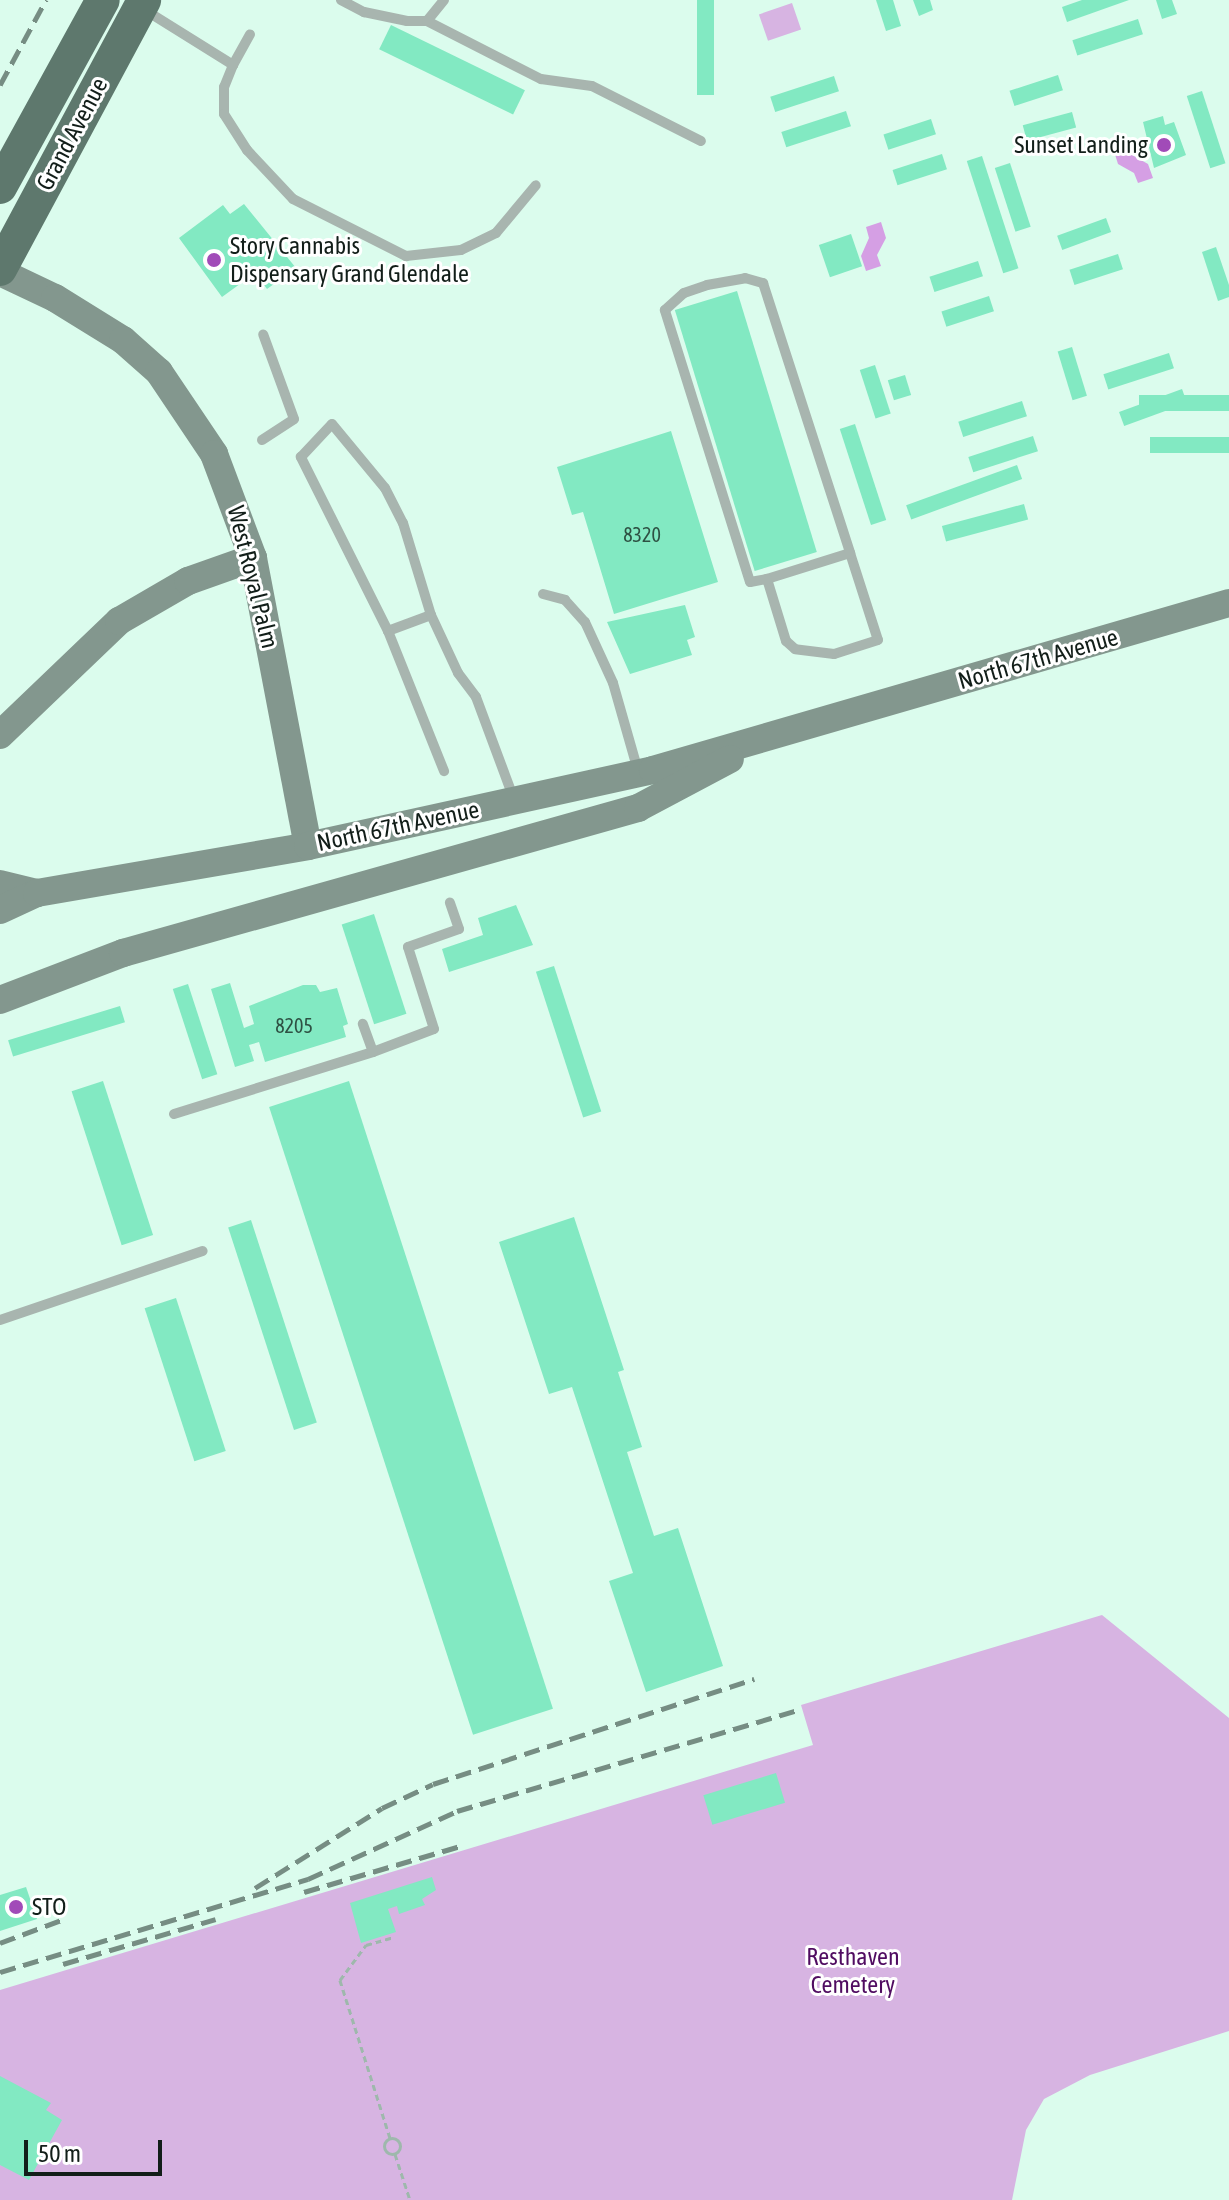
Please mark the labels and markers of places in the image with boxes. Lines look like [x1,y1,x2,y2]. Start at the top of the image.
place label: Sunset Landing [1014,131,1148,159]
marker: Sunset Landing [1155,136,1173,154]
place label: Story Cannabis Dispensary Grand Glendale [230,232,469,288]
marker: Story Cannabis Dispensary Grand Glendale [205,251,223,269]
place label: STO [32,1893,66,1921]
marker: STO [7,1898,25,1916]

